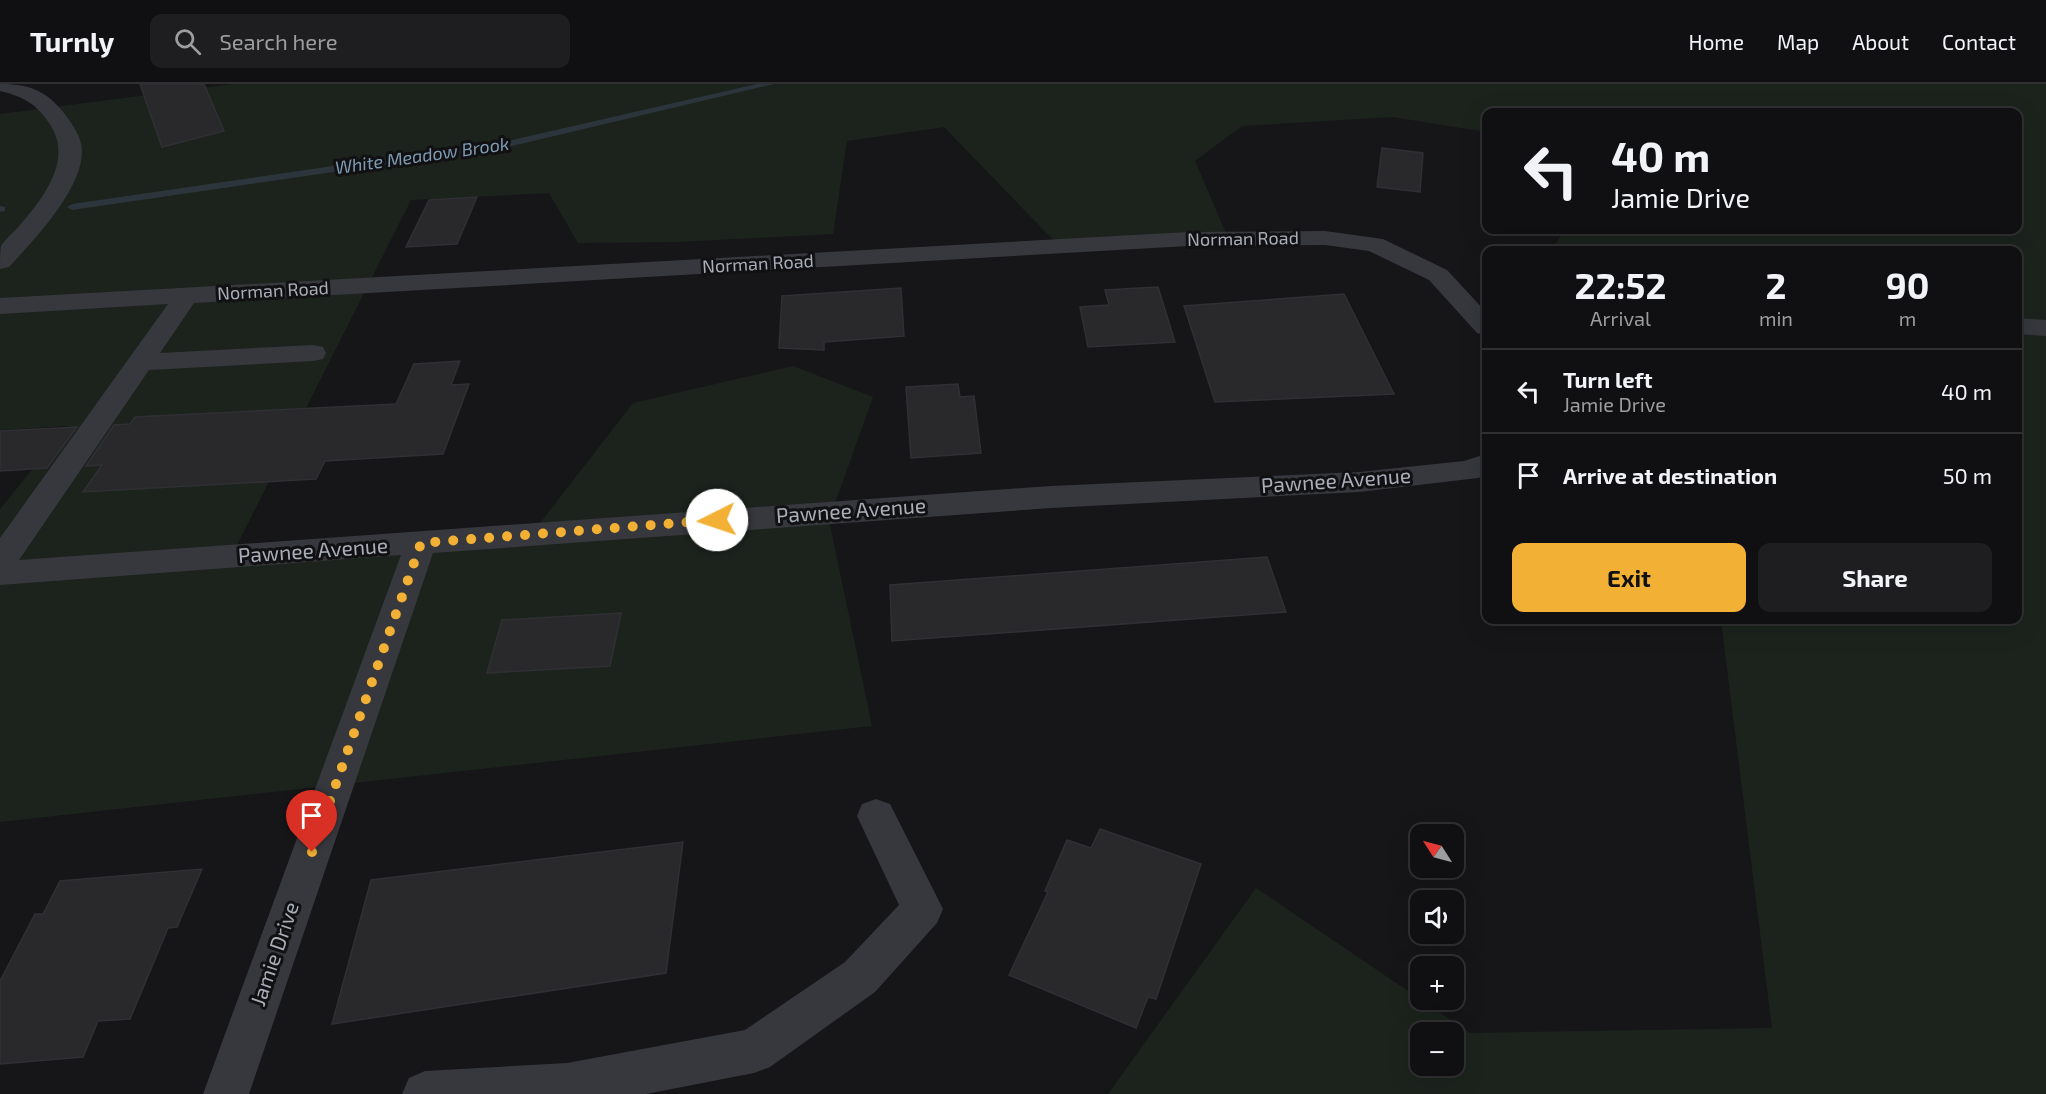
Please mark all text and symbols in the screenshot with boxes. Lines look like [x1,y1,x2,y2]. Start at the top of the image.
search box [150,14,570,68]
text: Turnly [30,24,114,58]
icon: search [171,25,204,58]
text: Search here [219,28,338,54]
text: Home [1688,29,1744,54]
text: Map [1777,29,1819,54]
text: About [1852,29,1909,54]
text: Contact [1942,29,2016,54]
text: 40 m [1611,130,1710,180]
water label: White Meadow Brook [333,132,510,178]
icon: left [1512,132,1590,210]
text: Jamie Drive [1611,181,1750,213]
street label: Norman Road [1187,226,1299,250]
street label: Norman Road [702,249,814,277]
text: 22:52 [1575,263,1666,306]
text: 2 [1765,263,1786,306]
text: 90 [1885,263,1929,306]
street label: Norman Road [217,276,329,304]
text: Arrival [1590,306,1651,330]
text: min [1759,306,1793,330]
text: m [1899,306,1916,330]
text: Turn left [1563,366,1652,392]
icon: left [1512,375,1545,408]
text: 40 m [1941,378,1992,404]
text: Jamie Drive [1563,392,1666,416]
icon: arrive [1512,459,1545,492]
street label: Pawnee Avenue [1260,462,1412,497]
text: Arrive at destination [1563,462,1777,488]
text: 50 m [1943,462,1992,488]
position arrow [685,488,749,552]
street label: Pawnee Avenue [775,492,927,527]
street label: Pawnee Avenue [237,532,389,567]
button: Exit [1512,543,1746,612]
button: Share [1758,543,1992,612]
pin [286,790,337,852]
icon: arrive [295,799,328,832]
north arrow [1410,824,1464,878]
map controls [1410,824,1464,1076]
button: sound [1410,890,1464,944]
street label: Jamie Drive [244,898,303,1009]
button: + [1410,956,1464,1010]
button: − [1410,1022,1464,1076]

